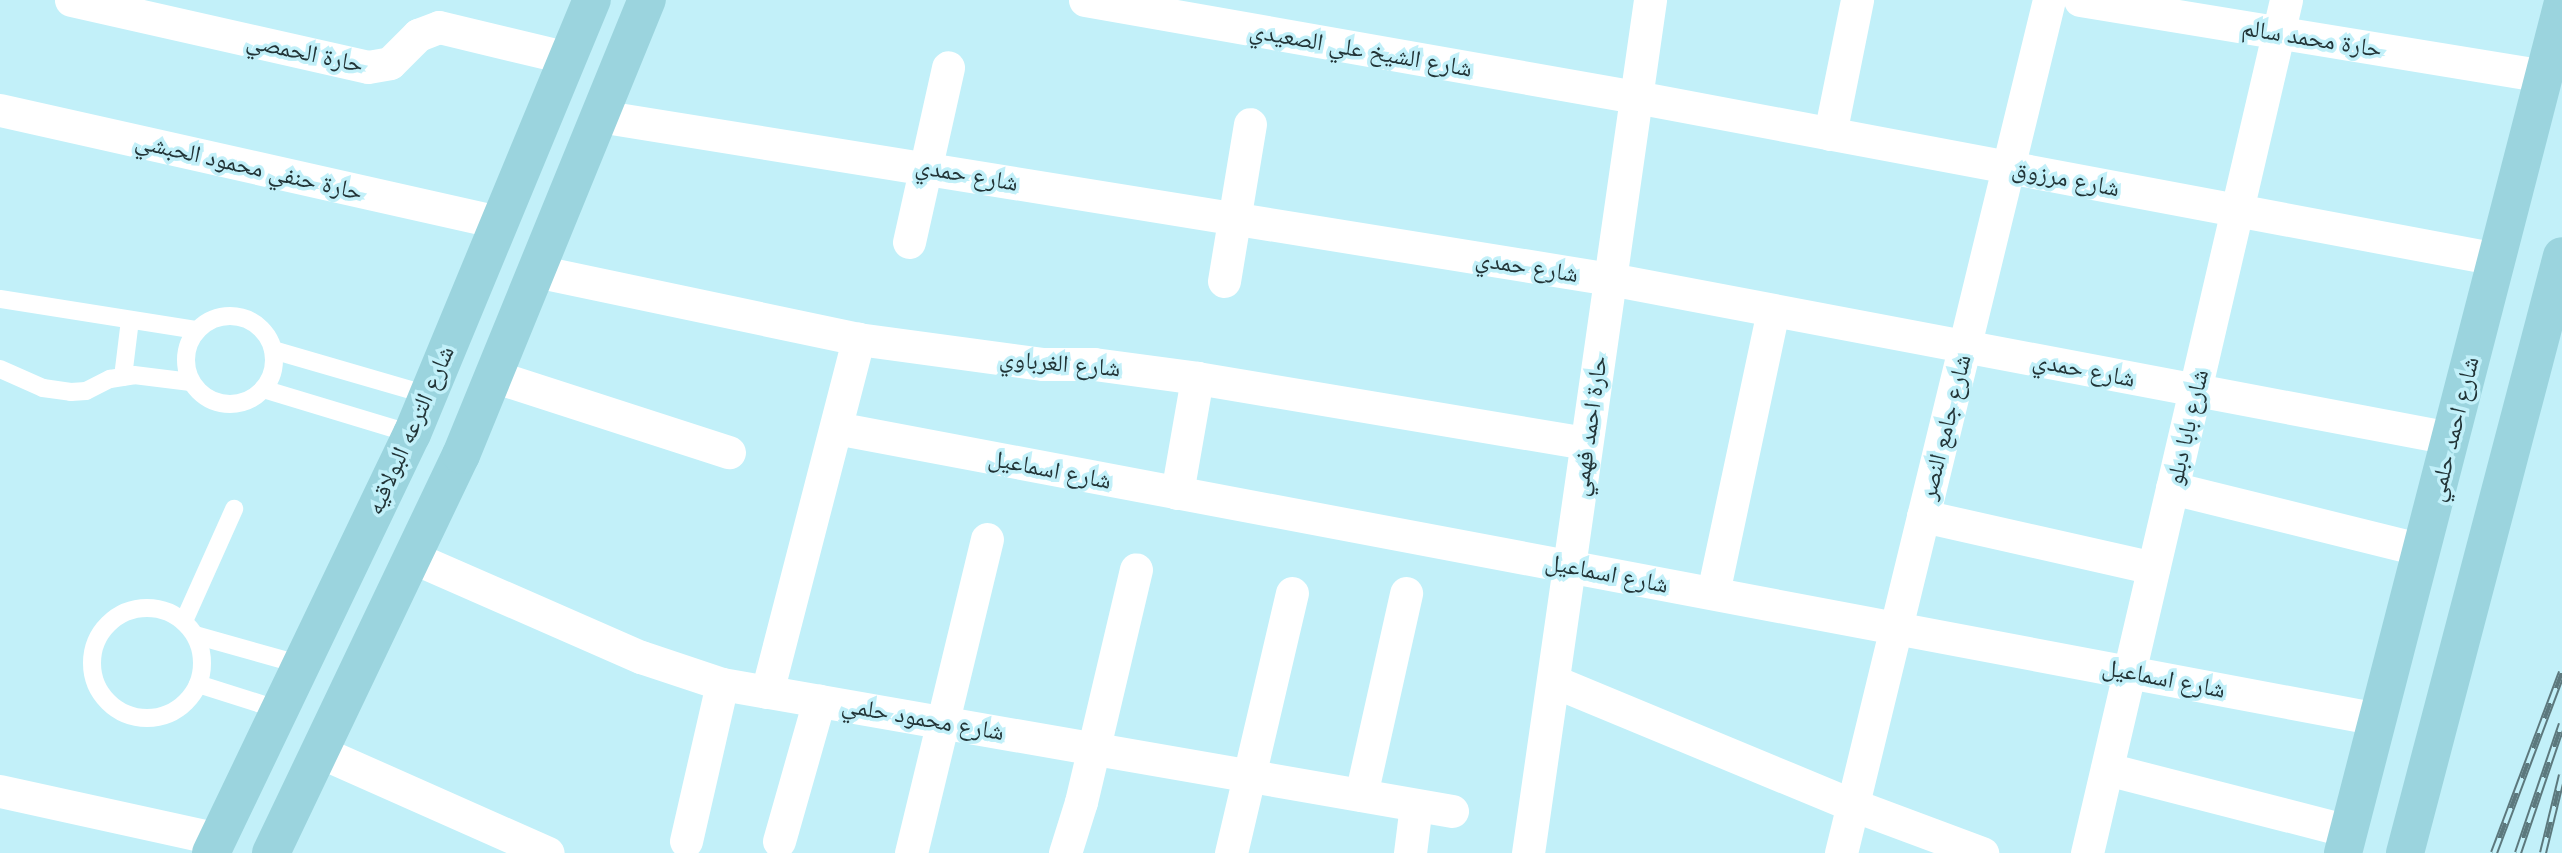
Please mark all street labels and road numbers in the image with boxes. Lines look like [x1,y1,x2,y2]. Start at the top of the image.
street label: حارة محمد سالم [2240,13,2384,63]
street label: شارع الشيخ علي الصعيدي [1248,15,1474,83]
street label: حارة الحمصي [244,26,366,78]
street label: حارة حنفي محمود الحبشي [133,126,365,206]
street label: شارع حمدي [914,151,1020,197]
street label: شارع مرزوق [2010,153,2122,203]
street label: شارع حمدي [1474,244,1580,288]
street label: شارع الترعه البولاقيه [360,341,460,519]
street label: شارع الغرباوي [998,343,1122,383]
street label: شارع حمدي [2030,345,2138,393]
street label: شارع جامع النصر [1913,351,1977,503]
street label: شارع احمد حلمي [2421,353,2485,505]
street label: حارة احمد فهمي [1565,354,1613,498]
street label: شارع بابا دبلو [2160,366,2214,488]
street label: شارع اسماعيل [986,443,1114,495]
street label: شارع اسماعيل [1543,547,1671,599]
street label: شارع اسماعيل [2100,652,2228,704]
street label: شارع محمود حلمي [840,690,1006,746]

